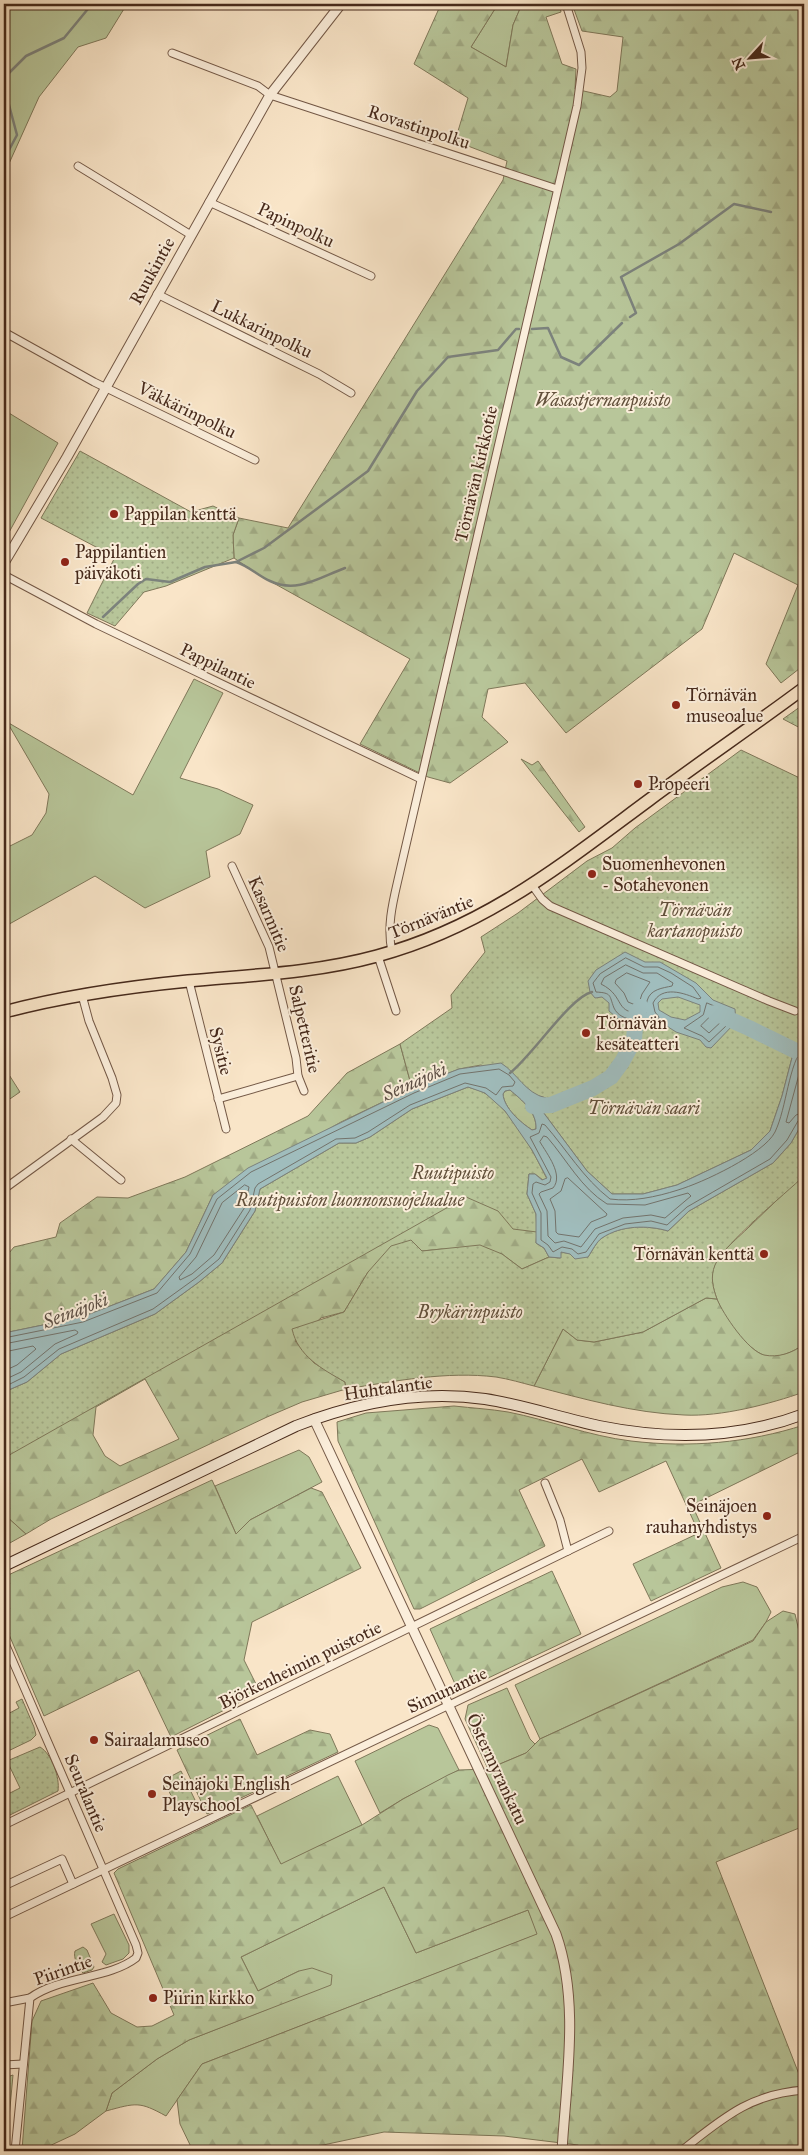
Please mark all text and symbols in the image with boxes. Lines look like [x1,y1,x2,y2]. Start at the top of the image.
north arrow [726,32,776,82]
text: N [728,54,749,73]
street label: Rovastinpolku [365,100,473,154]
street label: Papinpolku [254,198,338,253]
street label: Ruukintie [125,234,179,308]
street label: Lukkarinpolku [208,295,316,363]
street label: Väkkärinpolku [133,376,240,443]
park label: Wasastjernanpuisto [535,389,671,412]
street label: Törnävän kirkkotie [450,404,502,544]
place label: Pappilan kenttä [124,503,237,525]
marker: Pappilan kenttä [108,508,120,520]
place label: Pappilantien päiväkoti [74,541,166,584]
marker: Pappilantien päiväkoti [59,556,71,568]
street label: Pappilantie [177,638,259,694]
place label: Törnävän museoalue [686,684,763,727]
marker: Törnävän museoalue [670,699,682,711]
place label: Propeeri [648,773,710,795]
marker: Propeeri [632,778,644,790]
place label: Suomenhevonen - Sotahevonen [602,853,726,896]
marker: Suomenhevonen - Sotahevonen [586,868,598,880]
street label: Kasarmitie [243,873,295,955]
street label: Törnäväntie [385,890,477,944]
park label: Törnävän kartanopuisto [647,899,743,943]
street label: Salpetteritie [284,983,326,1075]
place label: Törnävän kesäteatteri [596,1012,679,1055]
street label: Sysitie [204,1025,238,1077]
marker: Törnävän kesäteatteri [580,1027,592,1039]
water label: Seinäjoki [377,1057,450,1106]
park label: Törnävän saari [588,1097,700,1119]
park label: Ruutipuisto [411,1162,494,1185]
park label: Ruutipuiston luonnonsuojelualue [235,1189,466,1212]
place label: Törnävän kenttä [633,1243,754,1265]
marker: Törnävän kenttä [758,1248,770,1260]
water label: Seinäjoki [38,1287,112,1334]
park label: Brykärinpuisto [416,1301,523,1324]
street label: Huhtalantie [342,1371,434,1405]
place label: Seinäjoen rauhanyhdistys [646,1495,757,1538]
marker: Seinäjoen rauhanyhdistys [761,1510,773,1522]
street label: Björkenheimin puistotie [215,1616,385,1714]
street label: Simunantie [404,1662,490,1718]
street label: Östermyrankatu [462,1709,533,1828]
place label: Sairaalamuseo [104,1729,209,1751]
marker: Sairaalamuseo [88,1734,100,1746]
street label: Seuralantie [60,1751,112,1835]
place label: Seinäjoki English Playschool [162,1773,290,1816]
marker: Seinäjoki English Playschool [146,1788,158,1800]
street label: Piirintie [31,1950,95,1990]
place label: Piirin kirkko [163,1987,254,2009]
marker: Piirin kirkko [147,1992,159,2004]

